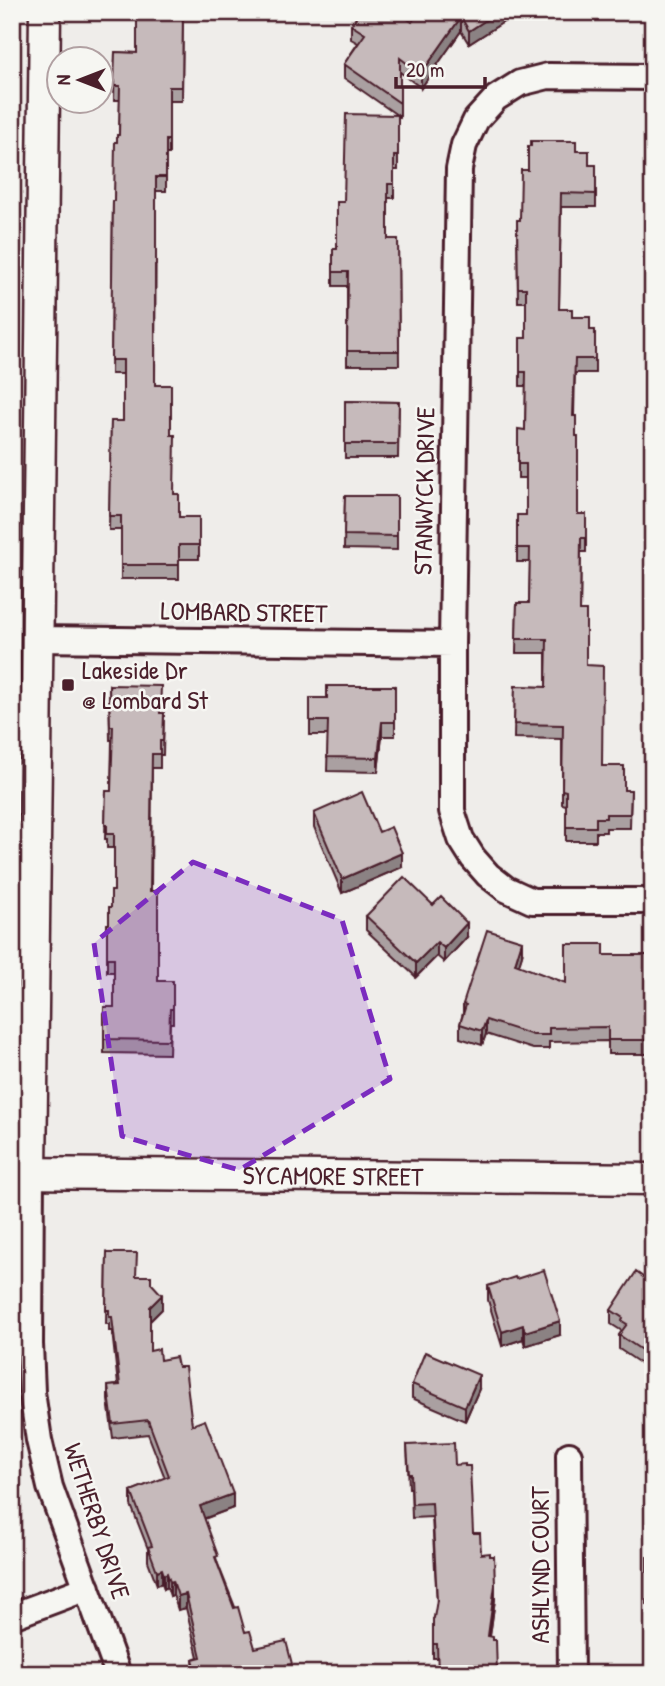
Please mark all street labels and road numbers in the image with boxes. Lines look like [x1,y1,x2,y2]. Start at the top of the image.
street label: STANWYCK DRIVE [405,406,442,575]
street label: LOMBARD STREET [160,593,328,630]
street label: SYCAMORE STREET [242,1157,424,1194]
street label: WETHERBY DRIVE [56,1438,139,1604]
street label: ASHLYND COURT [522,1486,557,1644]

